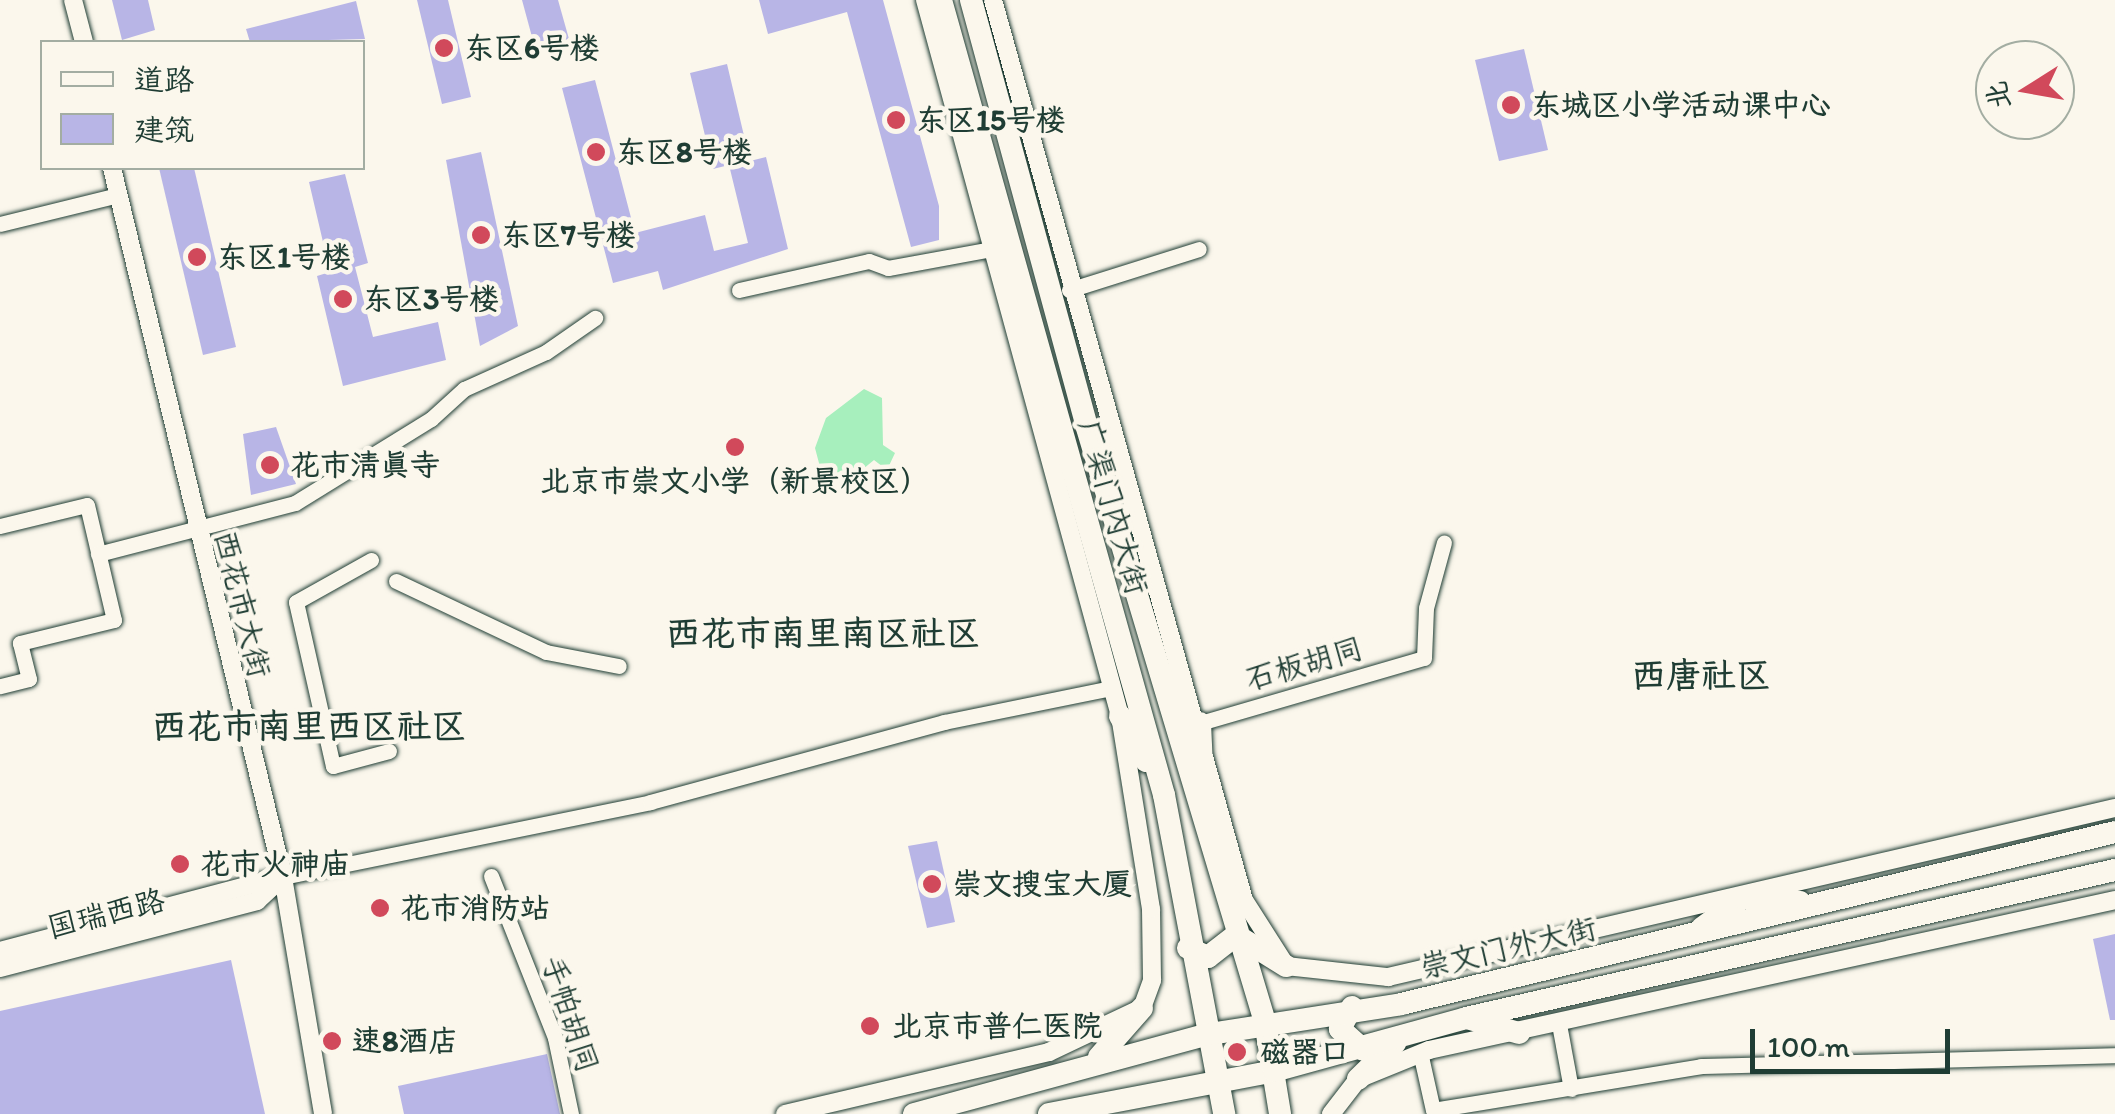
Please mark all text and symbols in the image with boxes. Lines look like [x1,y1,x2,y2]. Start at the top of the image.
place label: 东区6号楼 [464,30,600,66]
marker: 东区6号楼 [433,37,455,59]
legend [40,40,365,170]
north arrow [1975,40,2075,140]
text: 道路 [134,61,194,98]
text: 北 [1978,78,2017,112]
place label: 东城区小学活动课中心 [1531,87,1831,123]
marker: 东城区小学活动课中心 [1500,94,1522,116]
place label: 东区15号楼 [916,102,1066,138]
marker: 东区15号楼 [885,109,907,131]
text: 建筑 [134,111,194,148]
place label: 东区8号楼 [616,134,752,170]
marker: 东区8号楼 [585,141,607,163]
place label: 东区7号楼 [501,217,636,253]
marker: 东区7号楼 [470,224,492,246]
place label: 东区1号楼 [217,239,351,275]
marker: 东区1号楼 [186,246,208,268]
place label: 东区3号楼 [363,281,499,317]
marker: 东区3号楼 [332,288,354,310]
street label: 广渠门内大街 [1071,416,1155,598]
marker: 北京市崇文小学（新景校区） [724,436,746,458]
place label: 花市清真寺 [290,447,440,483]
marker: 花市清真寺 [259,454,281,476]
place label: 北京市崇文小学（新景校区） [540,463,930,499]
street label: 西花市大街 [206,527,278,681]
district label: 西花市南里南区社区 [666,612,980,654]
street label: 石板胡同 [1241,630,1367,698]
district label: 西唐社区 [1631,654,1771,696]
district label: 西花市南里西区社区 [152,705,466,747]
place label: 花市火神庙 [200,846,350,882]
marker: 花市火神庙 [169,853,191,875]
place label: 崇文搜宝大厦 [952,866,1132,902]
marker: 崇文搜宝大厦 [921,873,943,895]
street label: 国瑞西路 [43,882,169,946]
place label: 花市消防站 [400,890,550,926]
marker: 花市消防站 [369,897,391,919]
street label: 崇文门外大街 [1416,910,1600,986]
street label: 手帕胡同 [534,951,606,1077]
place label: 北京市普仁医院 [892,1008,1102,1044]
scale bar [1755,1009,1955,1071]
marker: 北京市普仁医院 [857,1013,883,1039]
place label: 速8酒店 [352,1023,458,1059]
text: 100 m [1767,1028,1850,1065]
marker: 速8酒店 [321,1030,343,1052]
place label: 磁器口 [1260,1034,1350,1070]
marker: 磁器口 [1224,1039,1250,1065]

